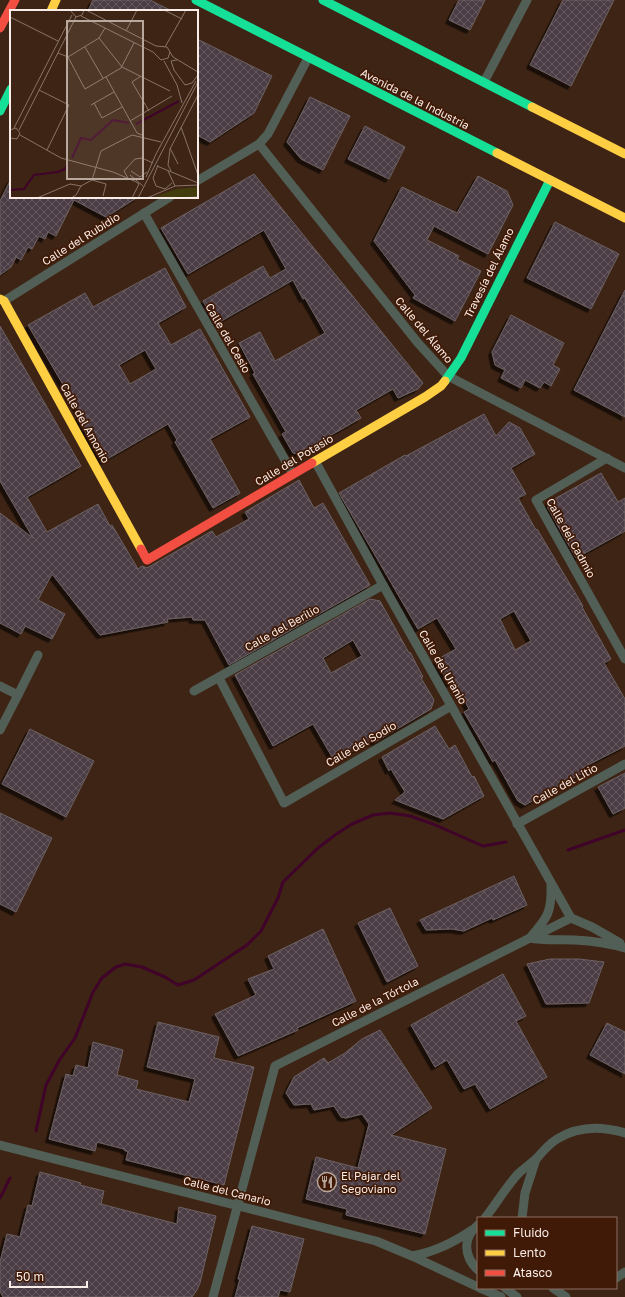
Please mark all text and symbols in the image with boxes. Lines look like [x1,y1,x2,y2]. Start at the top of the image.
inset map [10,10,198,198]
street label: Avenida de la Industria [359,65,472,132]
street label: Calle del Rubidio [39,209,122,268]
street label: Travesía del Álamo [461,225,516,320]
street label: Calle del Álamo [393,294,456,366]
street label: Calle del Cesio [203,301,254,375]
street label: Calle del Amonio [58,381,113,465]
street label: Calle del Potasio [252,431,336,488]
street label: Calle del Cadmio [544,496,599,580]
street label: Calle del Berilio [242,602,322,653]
street label: Calle del Uranio [417,627,470,707]
street label: Calle del Sodio [323,718,399,769]
street label: Calle del Litio [530,760,600,807]
street label: Calle de la Tórtola [329,974,420,1029]
place label: El Pajar del Segoviano [341,1169,401,1195]
restaurant icon: El Pajar del Segoviano [316,1171,338,1193]
street label: Calle del Canario [182,1173,273,1208]
legend [477,1217,617,1289]
text: Fluido [513,1225,549,1240]
text: Lento [513,1245,546,1260]
scale bar [10,1263,87,1289]
text: Atasco [513,1265,552,1280]
text: 50 m [16,1269,44,1284]

